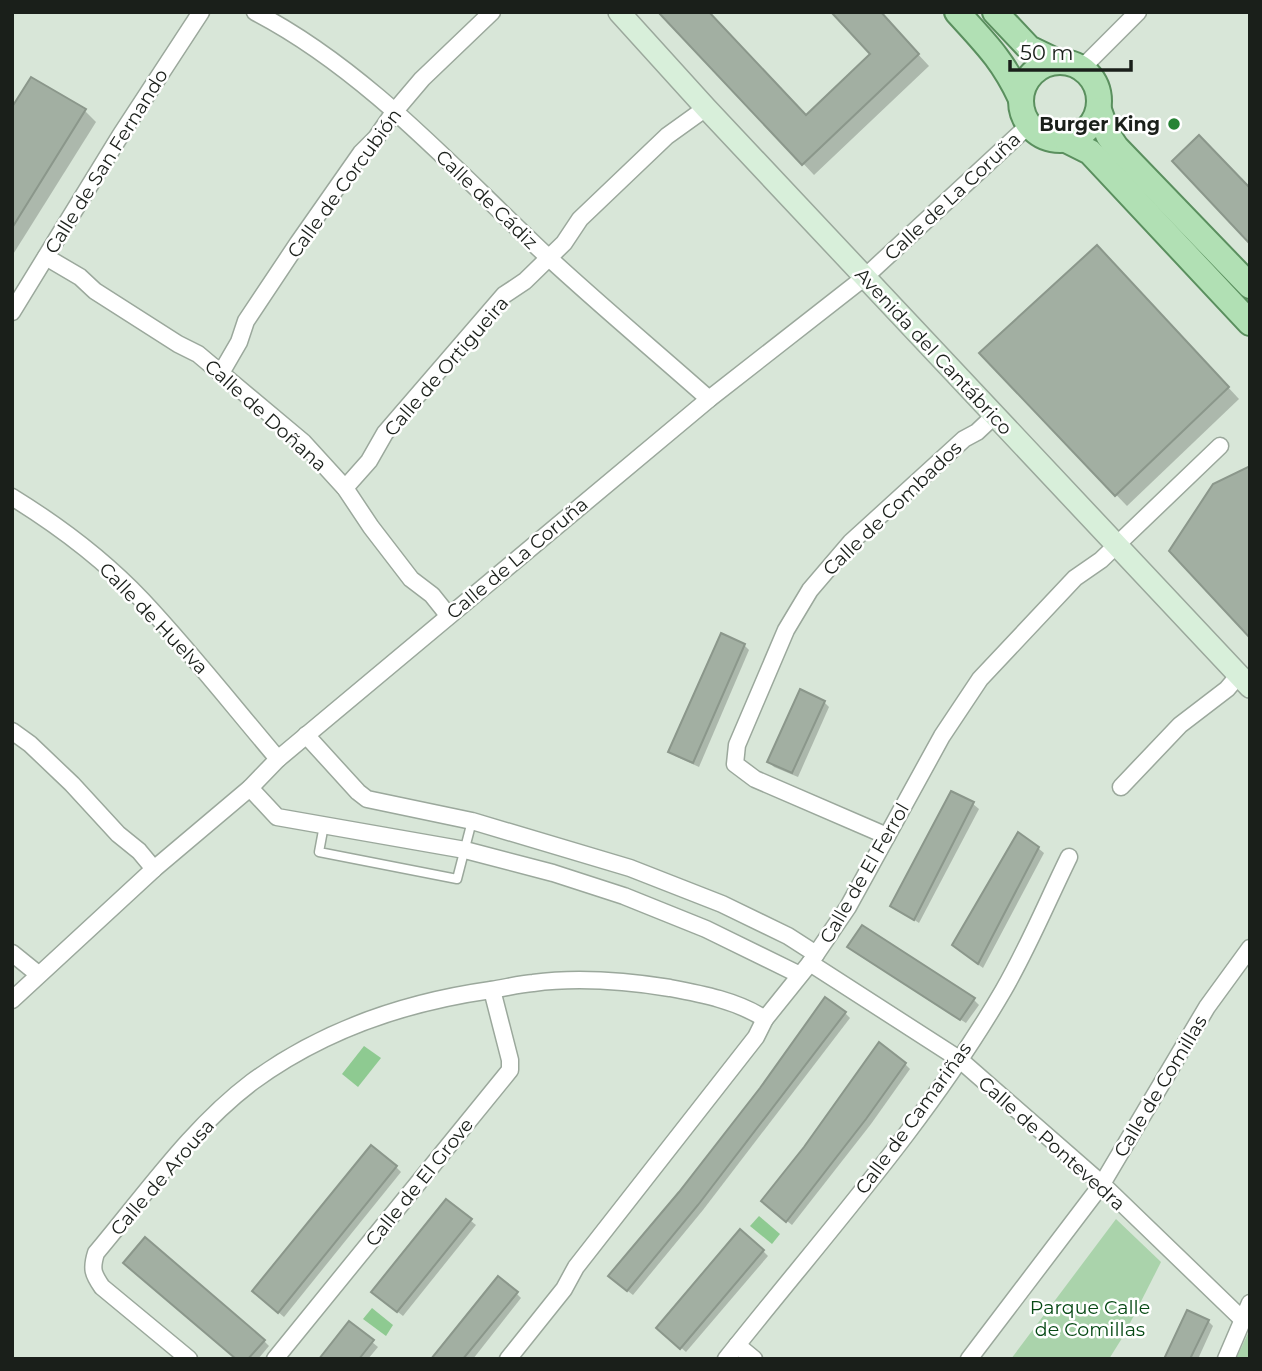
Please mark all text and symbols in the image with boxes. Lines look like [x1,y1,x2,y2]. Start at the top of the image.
scale bar [1010,28,1131,72]
text: 50 m [1020,40,1074,65]
street label: Calle de San Fernando [40,65,173,258]
street label: Calle de Corcubión [282,104,406,262]
place label: Burger King [1039,113,1160,136]
marker: Burger King [1166,116,1182,132]
street label: Calle de La Coruña [880,127,1025,265]
street label: Calle de Cádiz [431,145,542,254]
street label: Avenida del Cantábrico [850,263,1017,440]
street label: Calle de Ortigueira [379,292,513,441]
street label: Calle de Doñana [200,355,331,476]
street label: Calle de Combados [818,436,966,580]
street label: Calle de La Coruña [442,493,593,624]
street label: Calle de Huelva [94,558,213,679]
street label: Calle de El Ferrol [815,799,914,948]
street label: Calle de Comillas [1109,1011,1212,1161]
street label: Calle de Camariñas [851,1038,976,1199]
street label: Calle de Pontevedra [973,1071,1130,1215]
street label: Calle de El Grove [361,1113,478,1251]
street label: Calle de Arousa [106,1114,219,1240]
park label: Parque Calle de Comillas [1030,1296,1150,1341]

